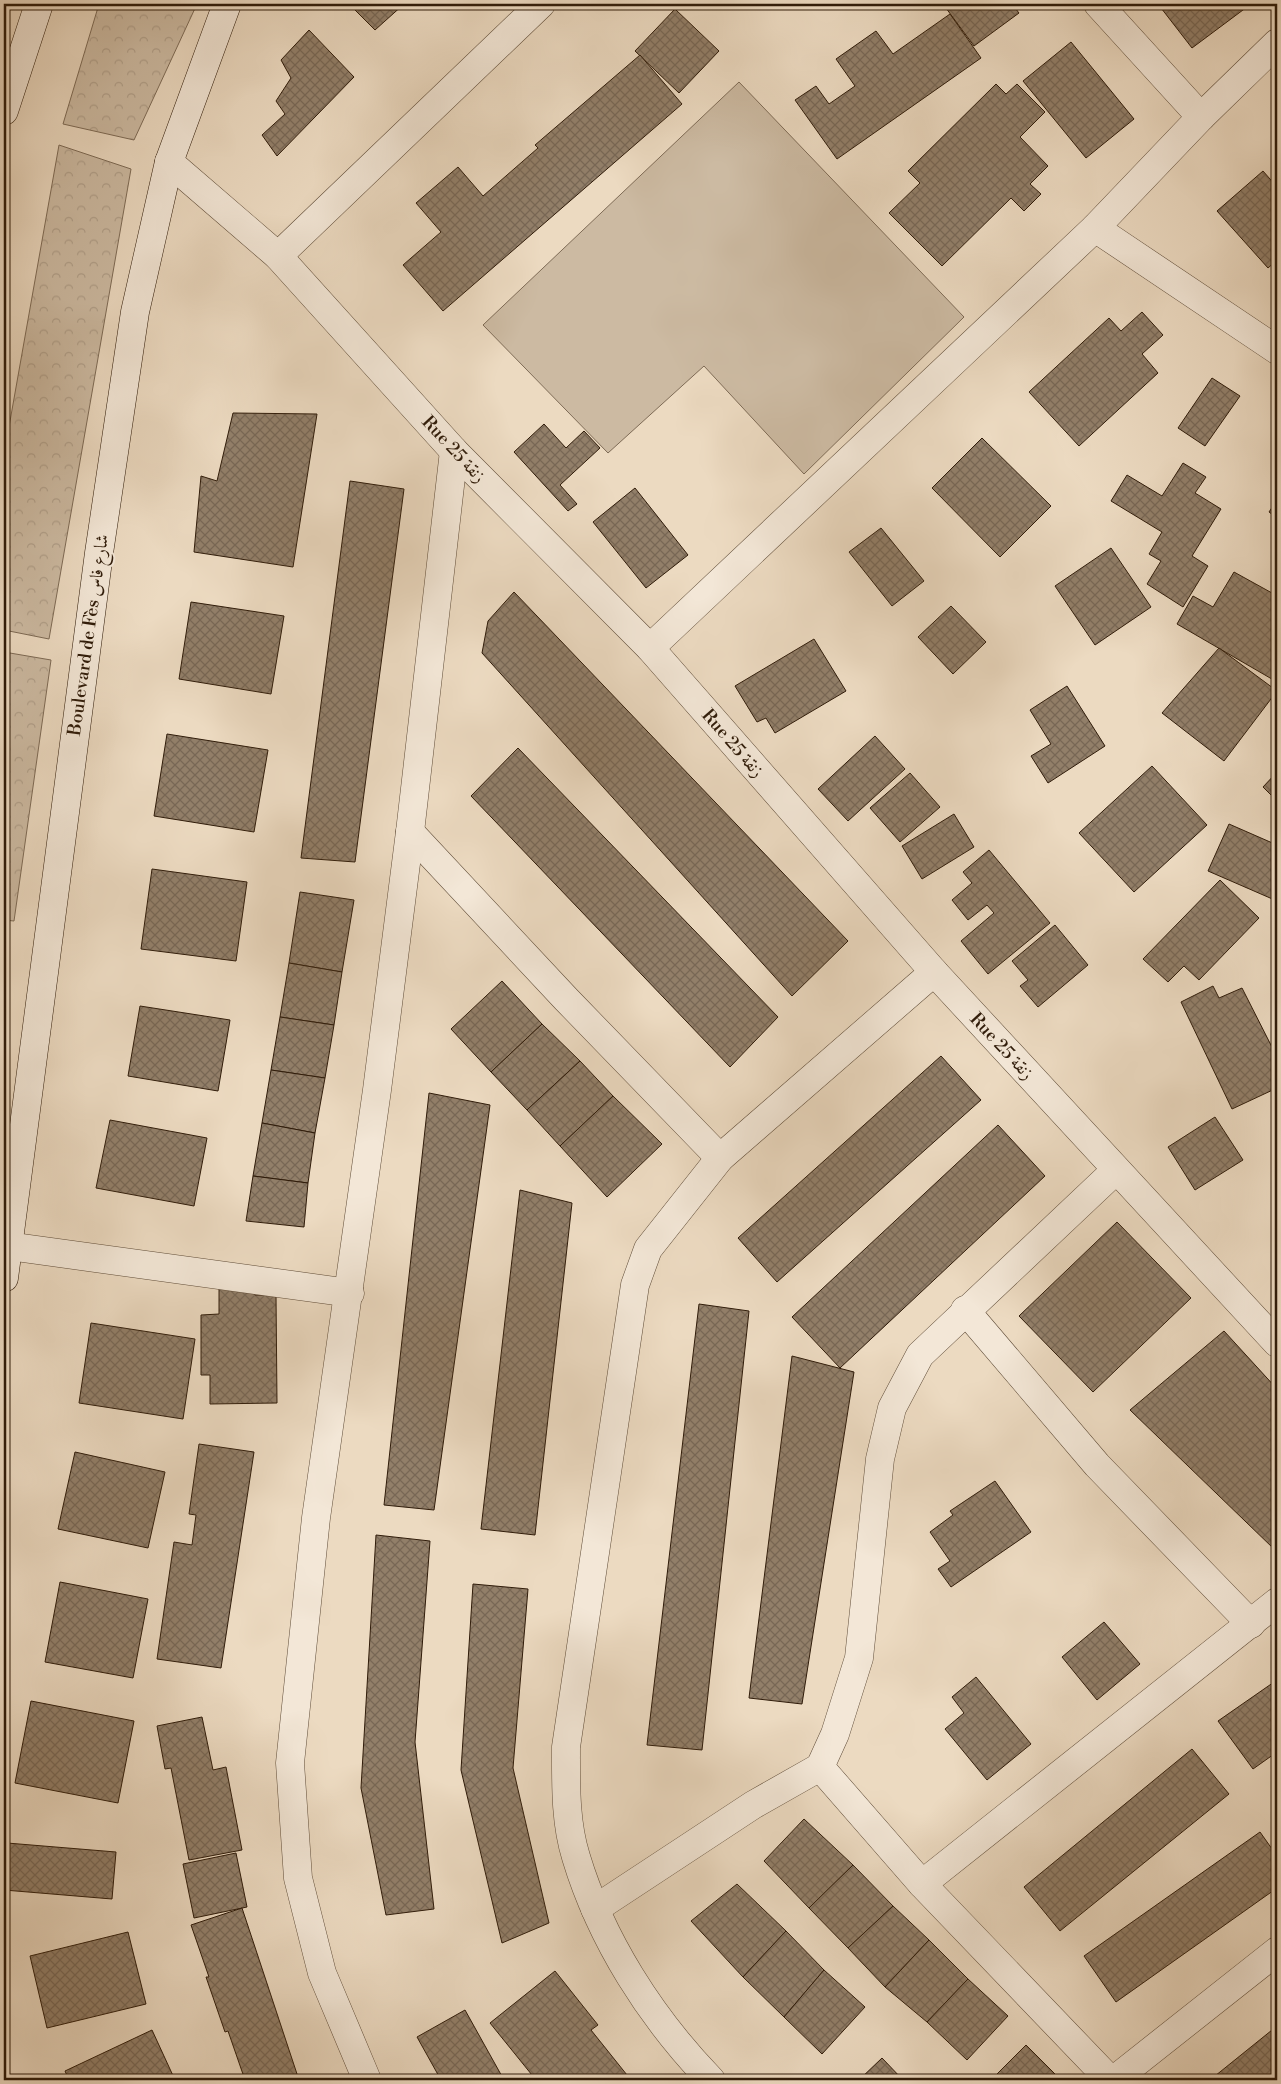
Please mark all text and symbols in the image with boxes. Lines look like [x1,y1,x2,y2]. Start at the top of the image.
street label: Rue 25 زنقة [417,411,491,488]
street label: Boulevard de Fès شارع فاس [63,533,117,739]
street label: Rue 25 زنقة [697,704,769,782]
street label: Rue 25 زنقة [965,1008,1039,1085]

